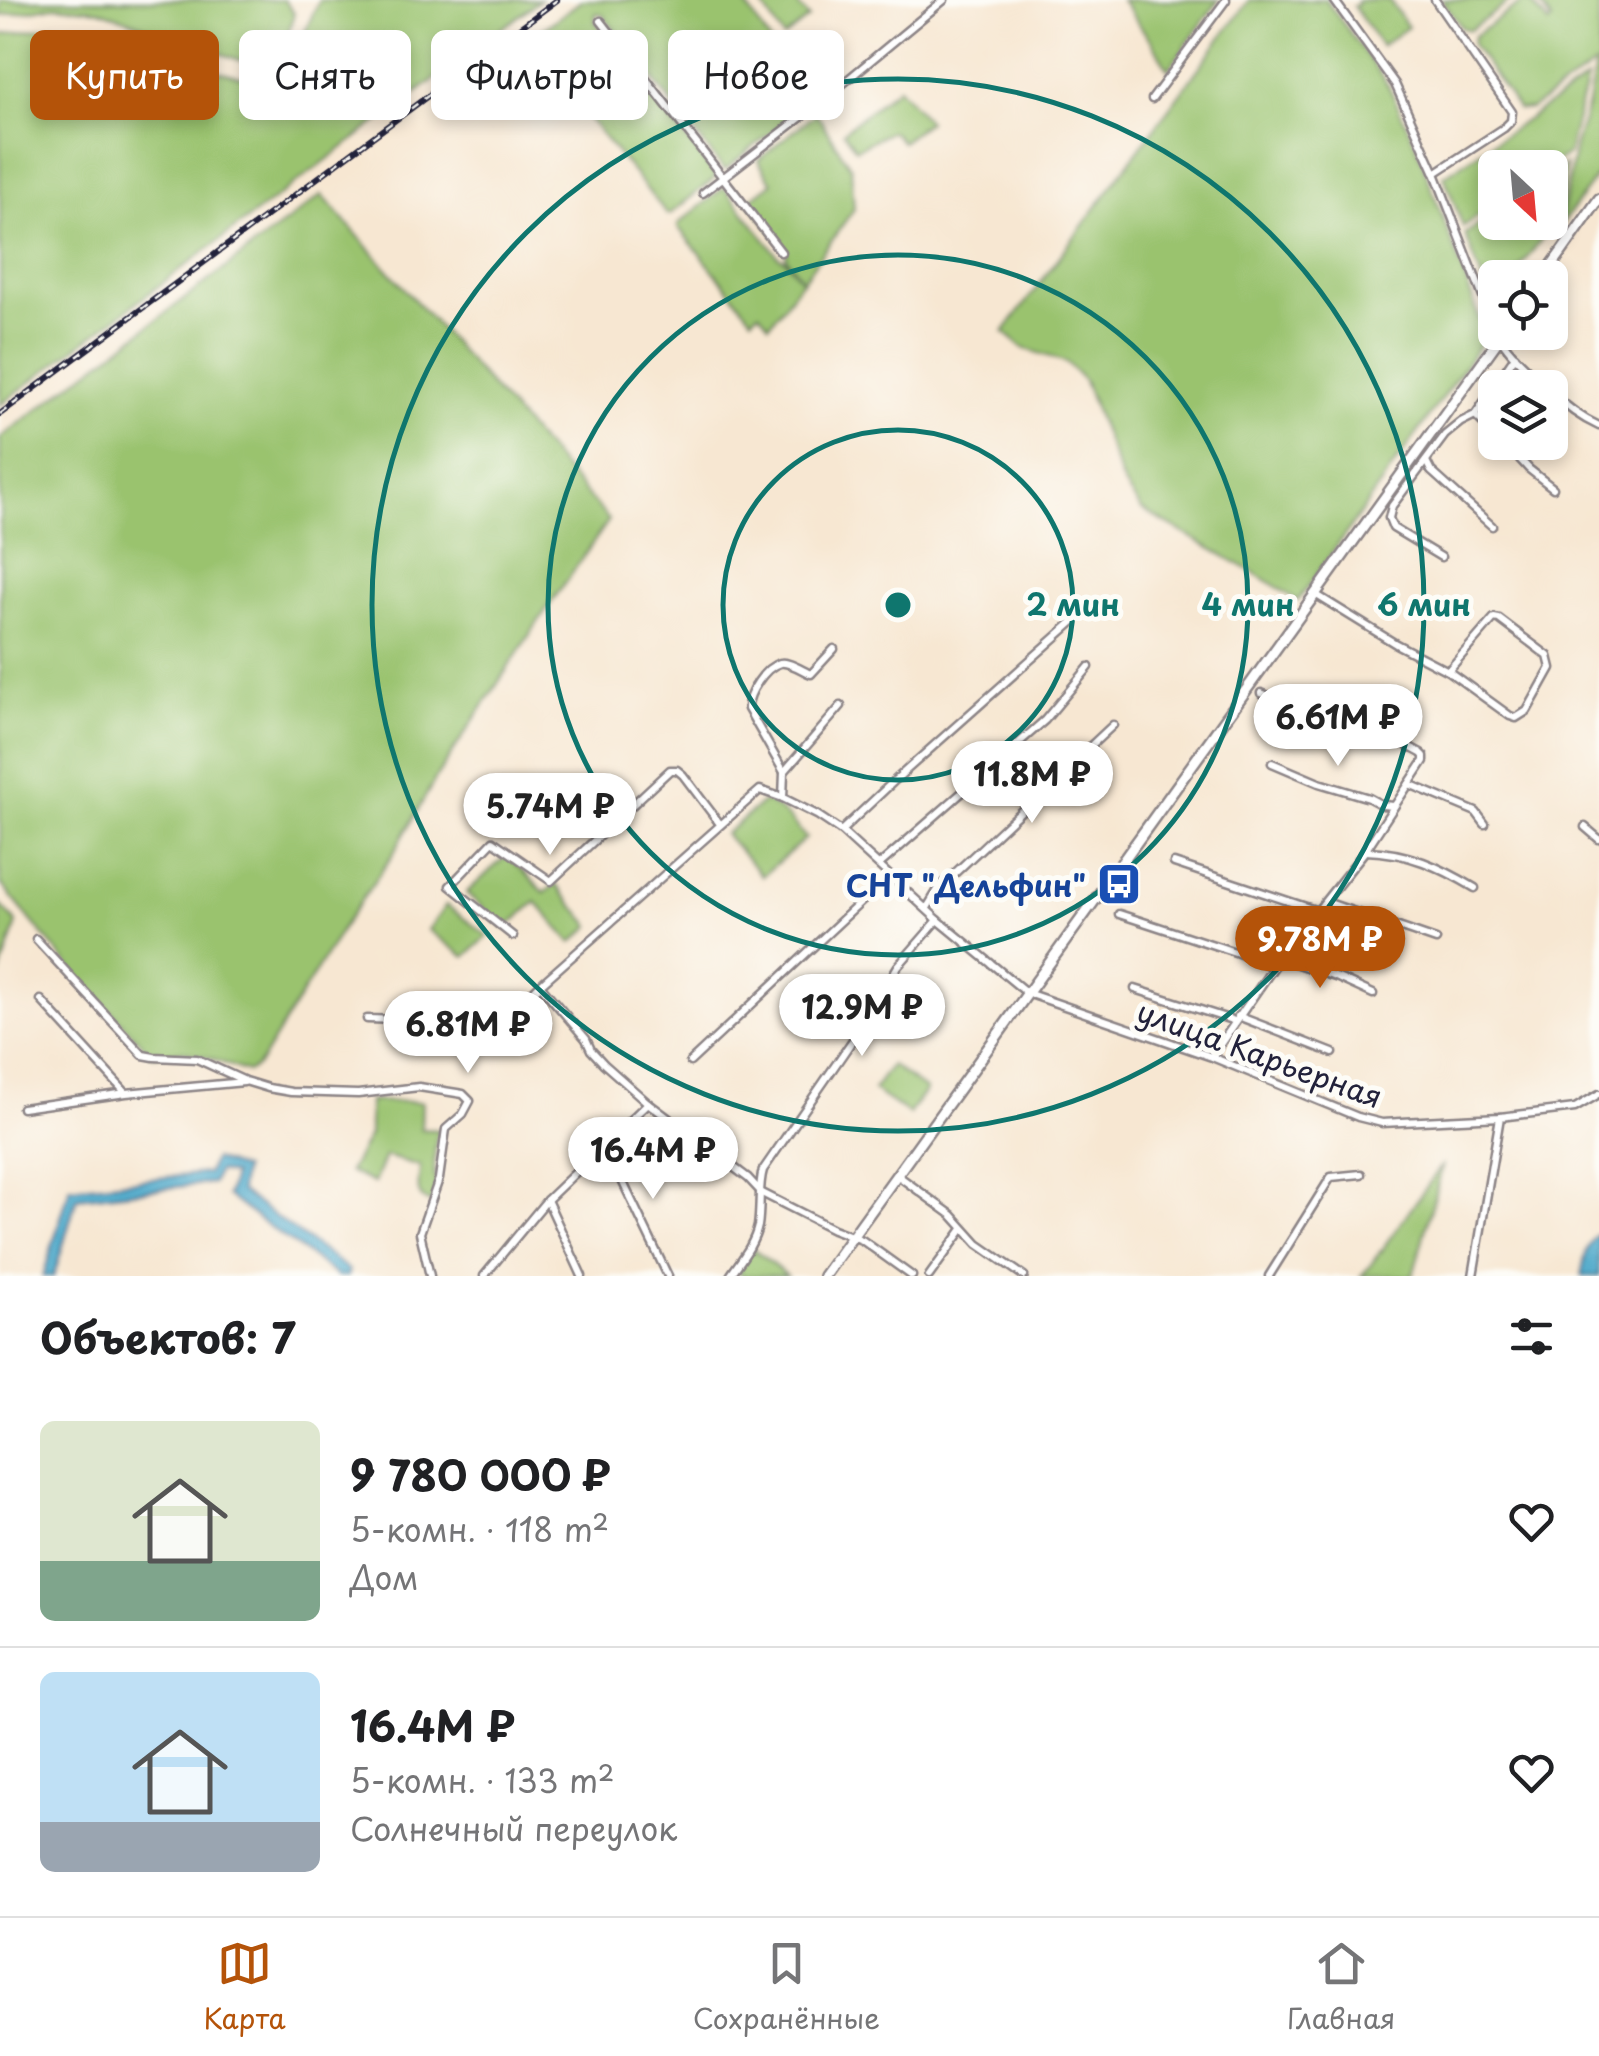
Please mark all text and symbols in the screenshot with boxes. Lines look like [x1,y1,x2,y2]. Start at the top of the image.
chip: Купить [30,30,219,120]
chip: Снять [239,30,411,120]
chip: Фильтры [431,30,648,120]
chip: Новое [668,30,844,120]
north arrow [1478,150,1568,240]
map controls [1478,150,1568,460]
button: locate [1478,260,1568,350]
button: layers [1478,370,1568,460]
text: 2 мин [1026,581,1120,626]
text: 4 мин [1202,581,1294,626]
text: 6 мин [1377,581,1471,626]
centre of rings [880,587,916,623]
pin: 6.61M ₽ [1246,684,1430,769]
text: 6.61M ₽ [1276,692,1400,740]
pin: 11.8M ₽ [940,741,1124,826]
text: 11.8M ₽ [973,749,1091,797]
pin: 5.74M ₽ [458,773,642,858]
text: 5.74M ₽ [485,781,615,829]
bus stop icon: СНТ "Дельфин" [1096,861,1142,907]
place label: СНТ "Дельфин" [846,862,1086,907]
pin: 9.78M ₽ [1228,906,1412,991]
text: 9.78M ₽ [1257,914,1383,962]
pin: 12.9M ₽ [770,974,954,1059]
text: 12.9M ₽ [801,982,923,1030]
street label: улица Карьерная [1131,988,1389,1118]
pin: 6.81M ₽ [376,991,560,1076]
text: 6.81M ₽ [405,999,531,1047]
pin: 16.4M ₽ [561,1117,745,1202]
text: 16.4M ₽ [590,1125,716,1173]
text: Объектов: 7 [40,1305,296,1368]
icon: filters [1504,1309,1559,1364]
text: 9 780 000 ₽ [350,1442,611,1505]
icon: home [120,1461,240,1581]
icon: heart [1504,1494,1559,1549]
text: 5-комн. · 118 m² [350,1505,609,1553]
text: Дом [350,1553,419,1601]
text: 16.4M ₽ [350,1693,515,1756]
icon: home [120,1712,240,1832]
icon: heart [1504,1745,1559,1800]
text: 5-комн. · 133 m² [350,1756,614,1804]
text: Солнечный переулок [350,1804,677,1852]
tab: Карта [204,1936,286,2039]
tab: Сохранённые [693,1936,880,2039]
tab: Главная [1287,1936,1395,2039]

